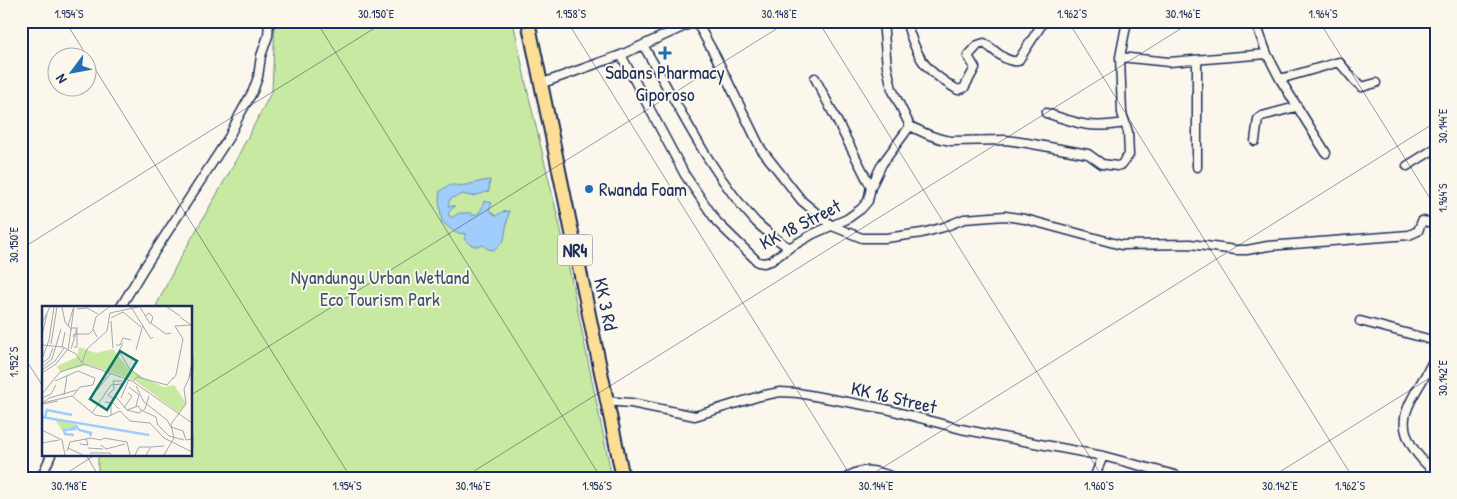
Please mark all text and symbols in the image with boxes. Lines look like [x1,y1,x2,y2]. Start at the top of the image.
text: 1.954°S [54,5,84,22]
text: 30.150°E [358,5,395,22]
text: 1.958°S [556,5,586,22]
text: 30.148°E [761,5,797,22]
text: 1.962°S [1057,5,1088,22]
text: 30.146°E [1165,5,1201,22]
text: 1.964°S [1309,5,1338,22]
marker: Sabans Pharmacy Giporoso [659,47,671,59]
north arrow [48,48,98,98]
place label: Sabans Pharmacy Giporoso [605,59,725,107]
text: N [50,70,71,87]
text: 30.144°E [1434,108,1451,143]
place label: Rwanda Foam [599,176,687,202]
marker: Rwanda Foam [583,183,595,195]
text: 1.964°S [1434,183,1451,212]
street label: KK 18 Street [755,192,846,256]
text: 30.150°E [5,226,22,263]
road number: NR4 [558,234,592,266]
park label: Nyandungu Urban Wetland Eco Tourism Park [291,264,470,312]
street label: KK 3 Rd [588,275,624,333]
inset map [42,306,192,456]
text: 1.952°S [5,346,22,377]
text: 30.142°E [1434,359,1451,396]
street label: KK 16 Street [849,375,940,420]
text: 30.148°E [51,477,87,494]
text: 1.954°S [332,477,362,494]
text: 30.146°E [455,477,491,494]
text: 1.956°S [582,477,612,494]
text: 30.144°E [859,477,894,494]
text: 1.960°S [1084,477,1114,494]
text: 30.142°E [1262,477,1299,494]
text: 1.962°S [1335,477,1366,494]

